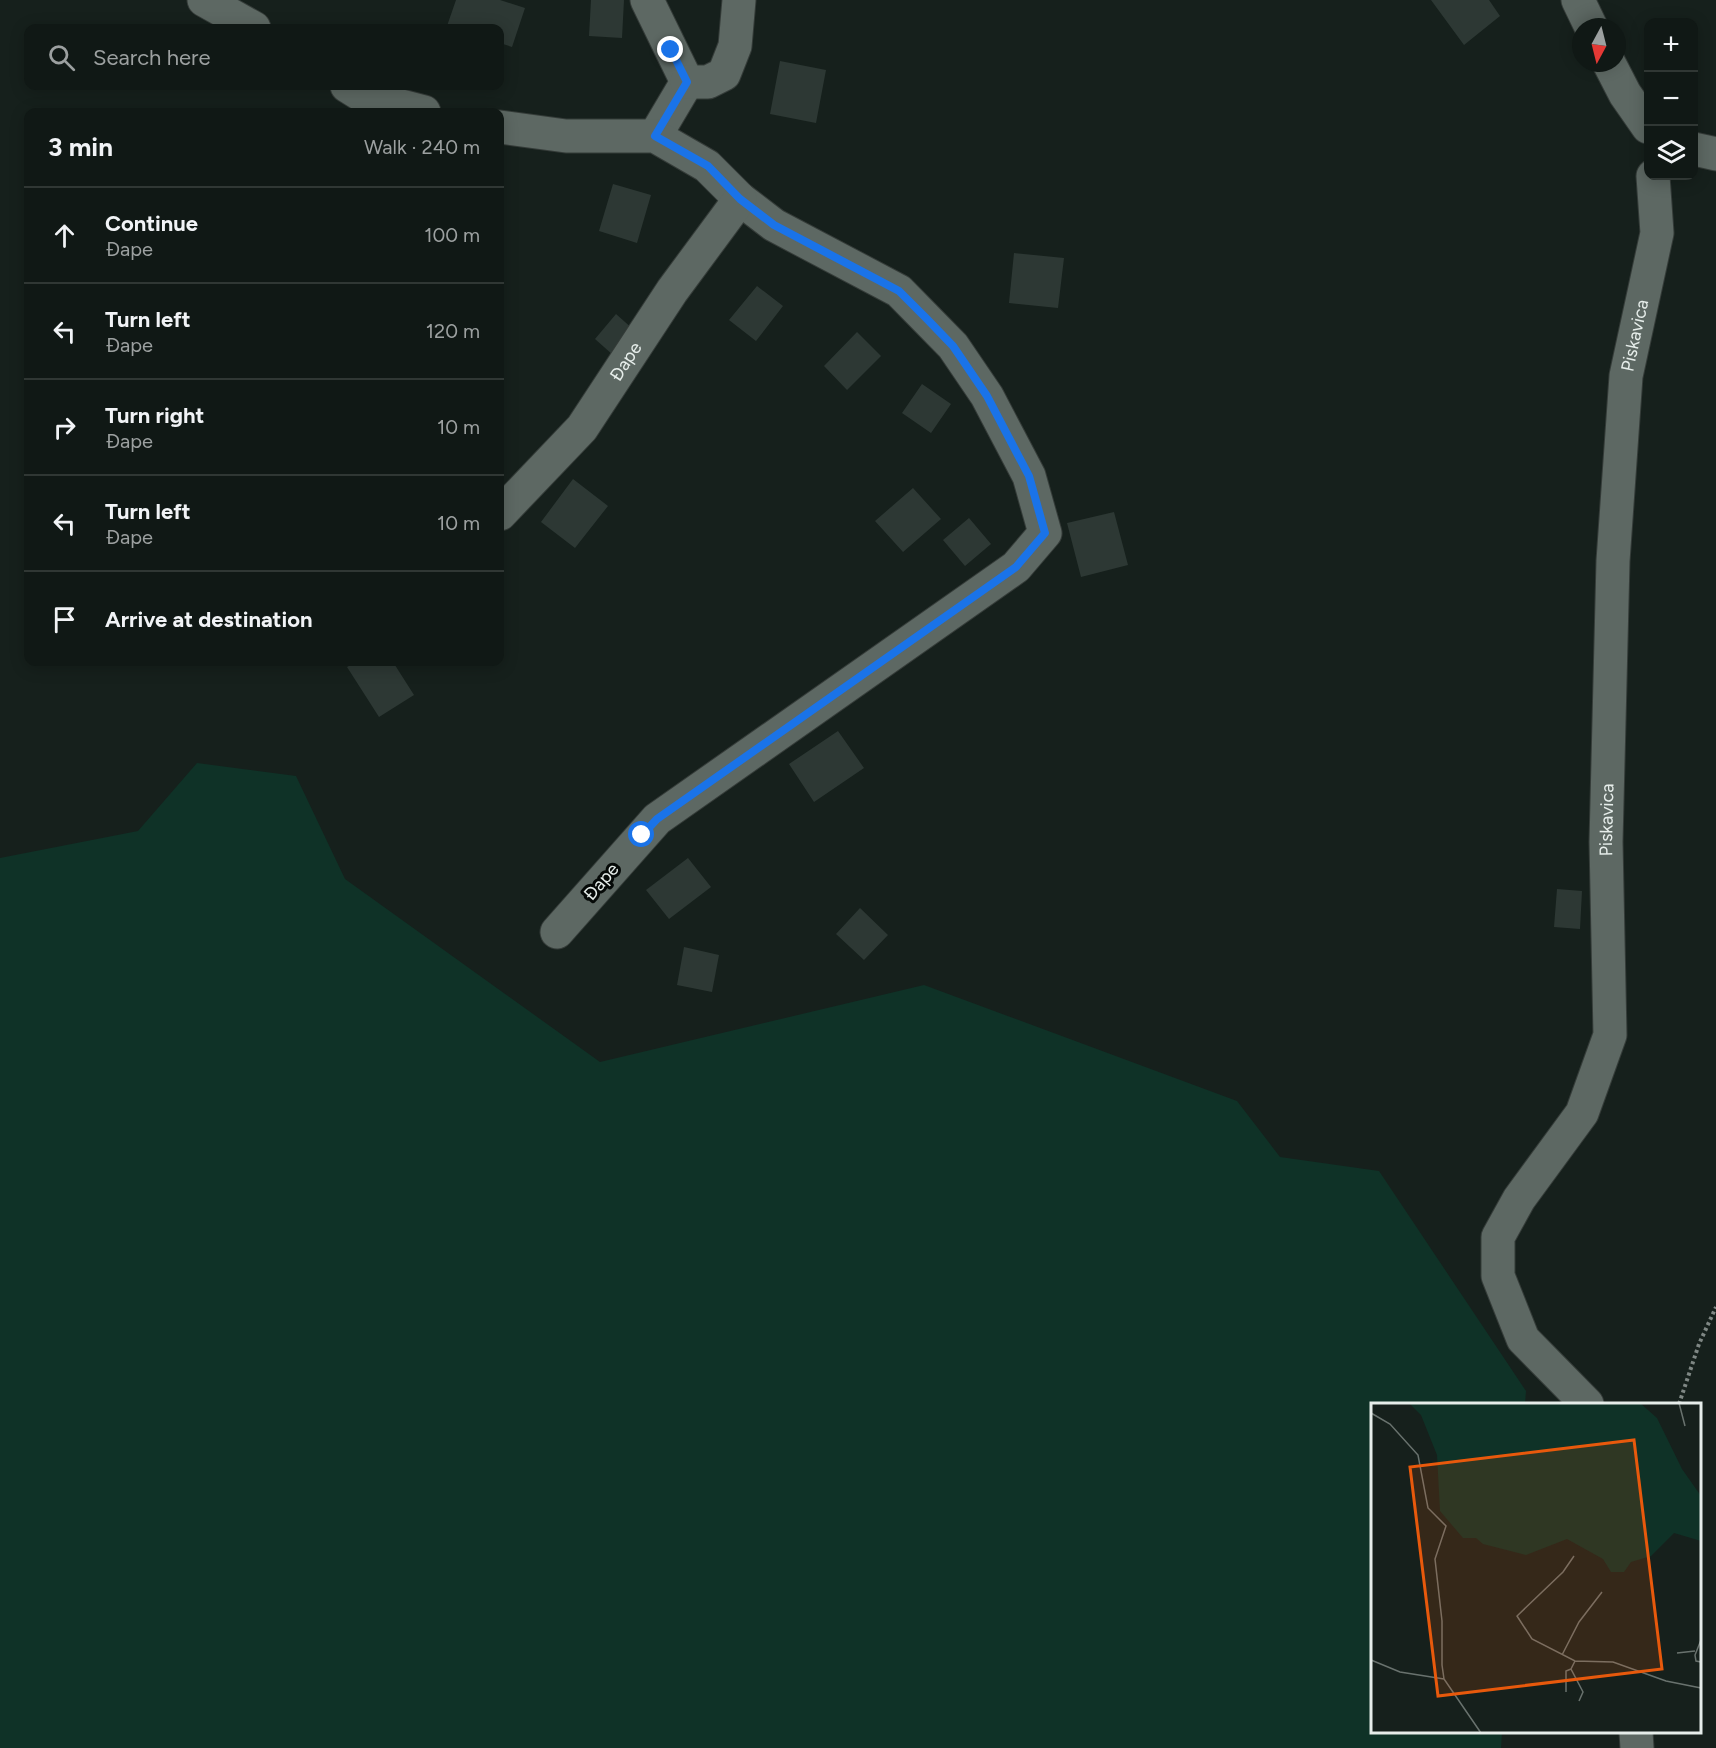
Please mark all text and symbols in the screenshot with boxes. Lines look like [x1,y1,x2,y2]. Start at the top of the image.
north arrow [1572,18,1626,72]
map controls [1644,18,1698,180]
button: + [1644,18,1698,72]
search box [24,24,504,90]
route end [657,36,683,62]
icon: search [45,41,78,74]
text: Search here [93,44,211,71]
button: − [1644,72,1698,126]
button: layers [1644,126,1698,180]
text: 3 min [48,131,113,163]
text: Walk · 240 m [364,135,480,159]
text: Continue [105,210,198,237]
icon: ahead [48,219,81,252]
text: 100 m [424,223,480,247]
text: Đape [105,237,153,261]
street label: Piskavica [1616,297,1653,373]
text: Turn left [105,306,191,333]
icon: left [48,315,81,348]
text: 120 m [426,319,480,343]
text: Đape [105,333,153,357]
street label: Đape [604,338,647,386]
text: Turn right [105,402,204,429]
icon: right [48,411,81,444]
text: 10 m [437,415,480,439]
text: Đape [105,429,153,453]
text: Turn left [105,498,191,525]
icon: left [48,507,81,540]
text: 10 m [437,511,480,535]
text: Đape [105,525,153,549]
icon: arrive [48,603,81,636]
text: Arrive at destination [105,606,313,633]
street label: Piskavica [1595,783,1618,857]
route start [628,821,654,847]
street label: Đape [579,858,624,906]
inset map [1371,1403,1701,1733]

